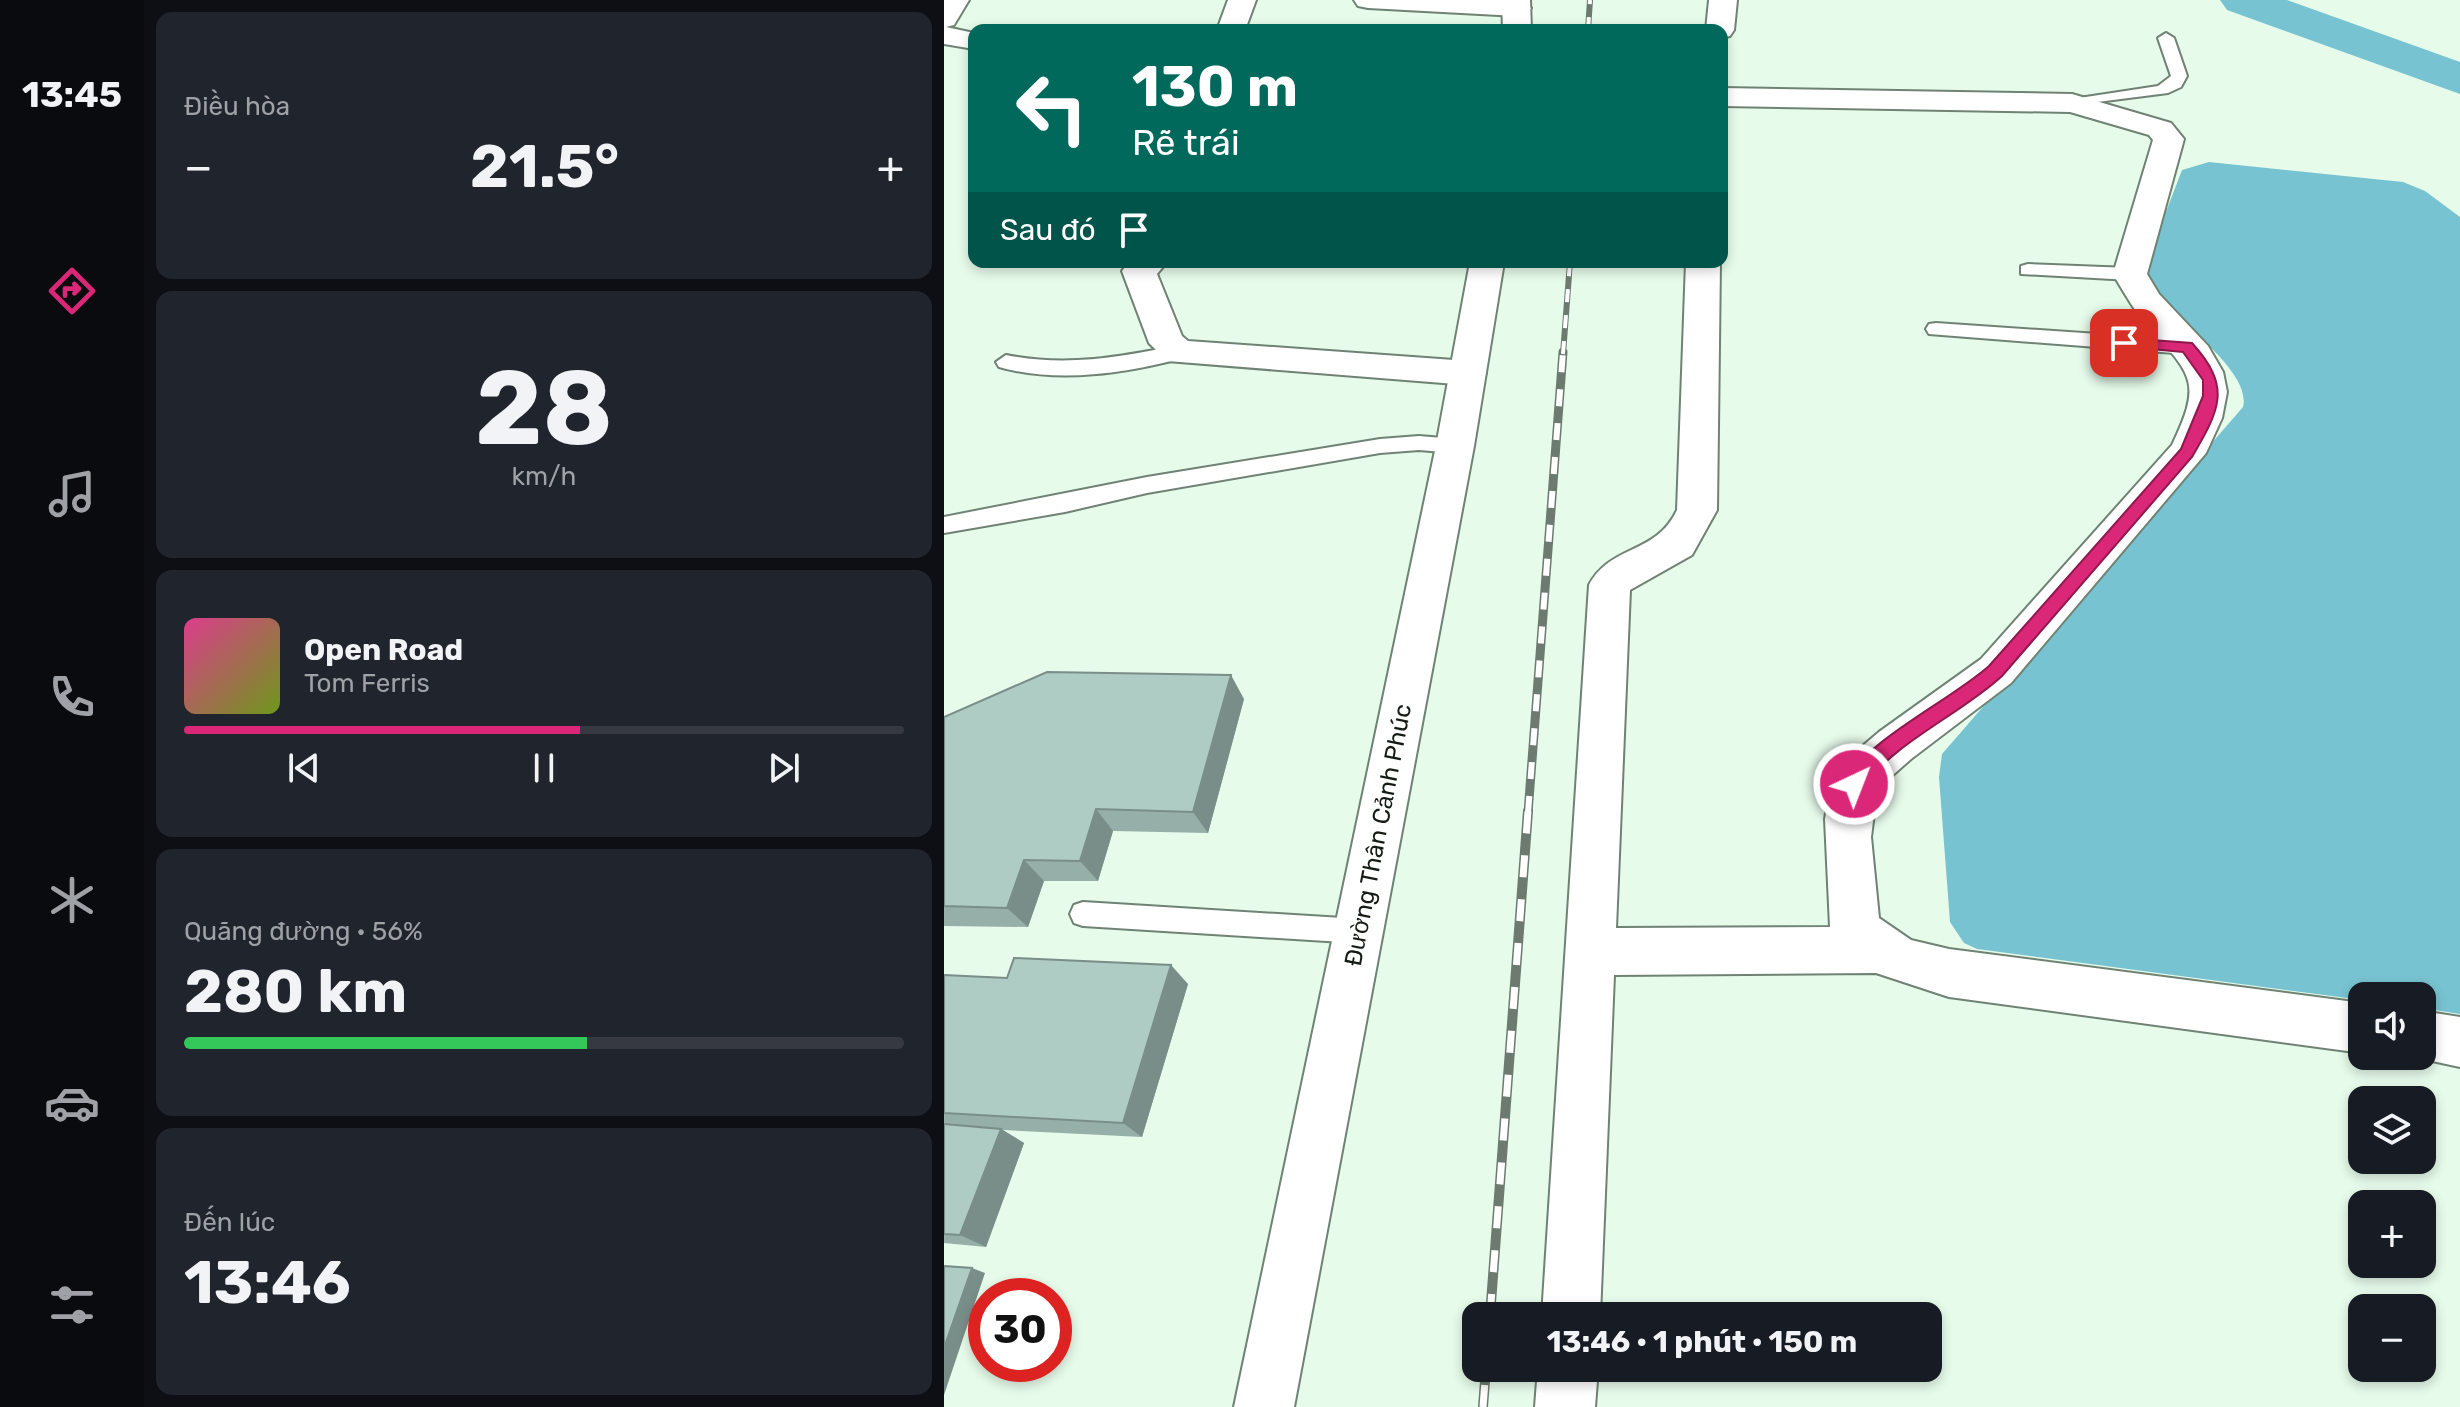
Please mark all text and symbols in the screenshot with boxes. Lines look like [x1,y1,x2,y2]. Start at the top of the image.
text: 130 m [1132,54,1298,120]
icon: left [1000,56,1104,160]
text: 13:45 [22,73,122,116]
text: Điều hòa [184,91,290,122]
text: Rẽ trái [1132,121,1240,164]
text: 21.5° [470,131,619,202]
text: − [184,141,213,193]
text: + [877,141,904,193]
icon: arrive [1112,208,1156,252]
text: Sau đó [1000,212,1096,248]
icon: directions [44,263,100,319]
pin [2090,309,2158,377]
icon: arrive [2102,321,2146,365]
text: 28 [475,347,613,470]
text: km/h [512,461,576,492]
icon: music [44,466,100,522]
text: Open Road [304,632,463,668]
text: Tom Ferris [304,668,430,699]
icon: phone [44,669,100,725]
street label: Đường Thân Cảnh Phúc [1339,702,1417,968]
position arrow [1812,742,1896,826]
icon: previous [282,746,326,790]
icon: pause [522,746,566,790]
icon: next [762,746,806,790]
icon: climate [44,872,100,928]
text: Quãng đường · 56% [184,916,423,947]
text: 280 km [184,956,407,1027]
map controls [2348,982,2436,1382]
button: sound [2348,982,2436,1070]
icon: car [44,1075,100,1131]
button: layers [2348,1086,2436,1174]
button: + [2348,1190,2436,1278]
text: Đến lúc [184,1207,275,1238]
text: 13:46 [184,1247,351,1318]
icon: filters [44,1277,100,1333]
speed limit sign: 30 [968,1278,1072,1382]
button: − [2348,1294,2436,1382]
text: 13:46 · 1 phút · 150 m [1547,1324,1857,1360]

